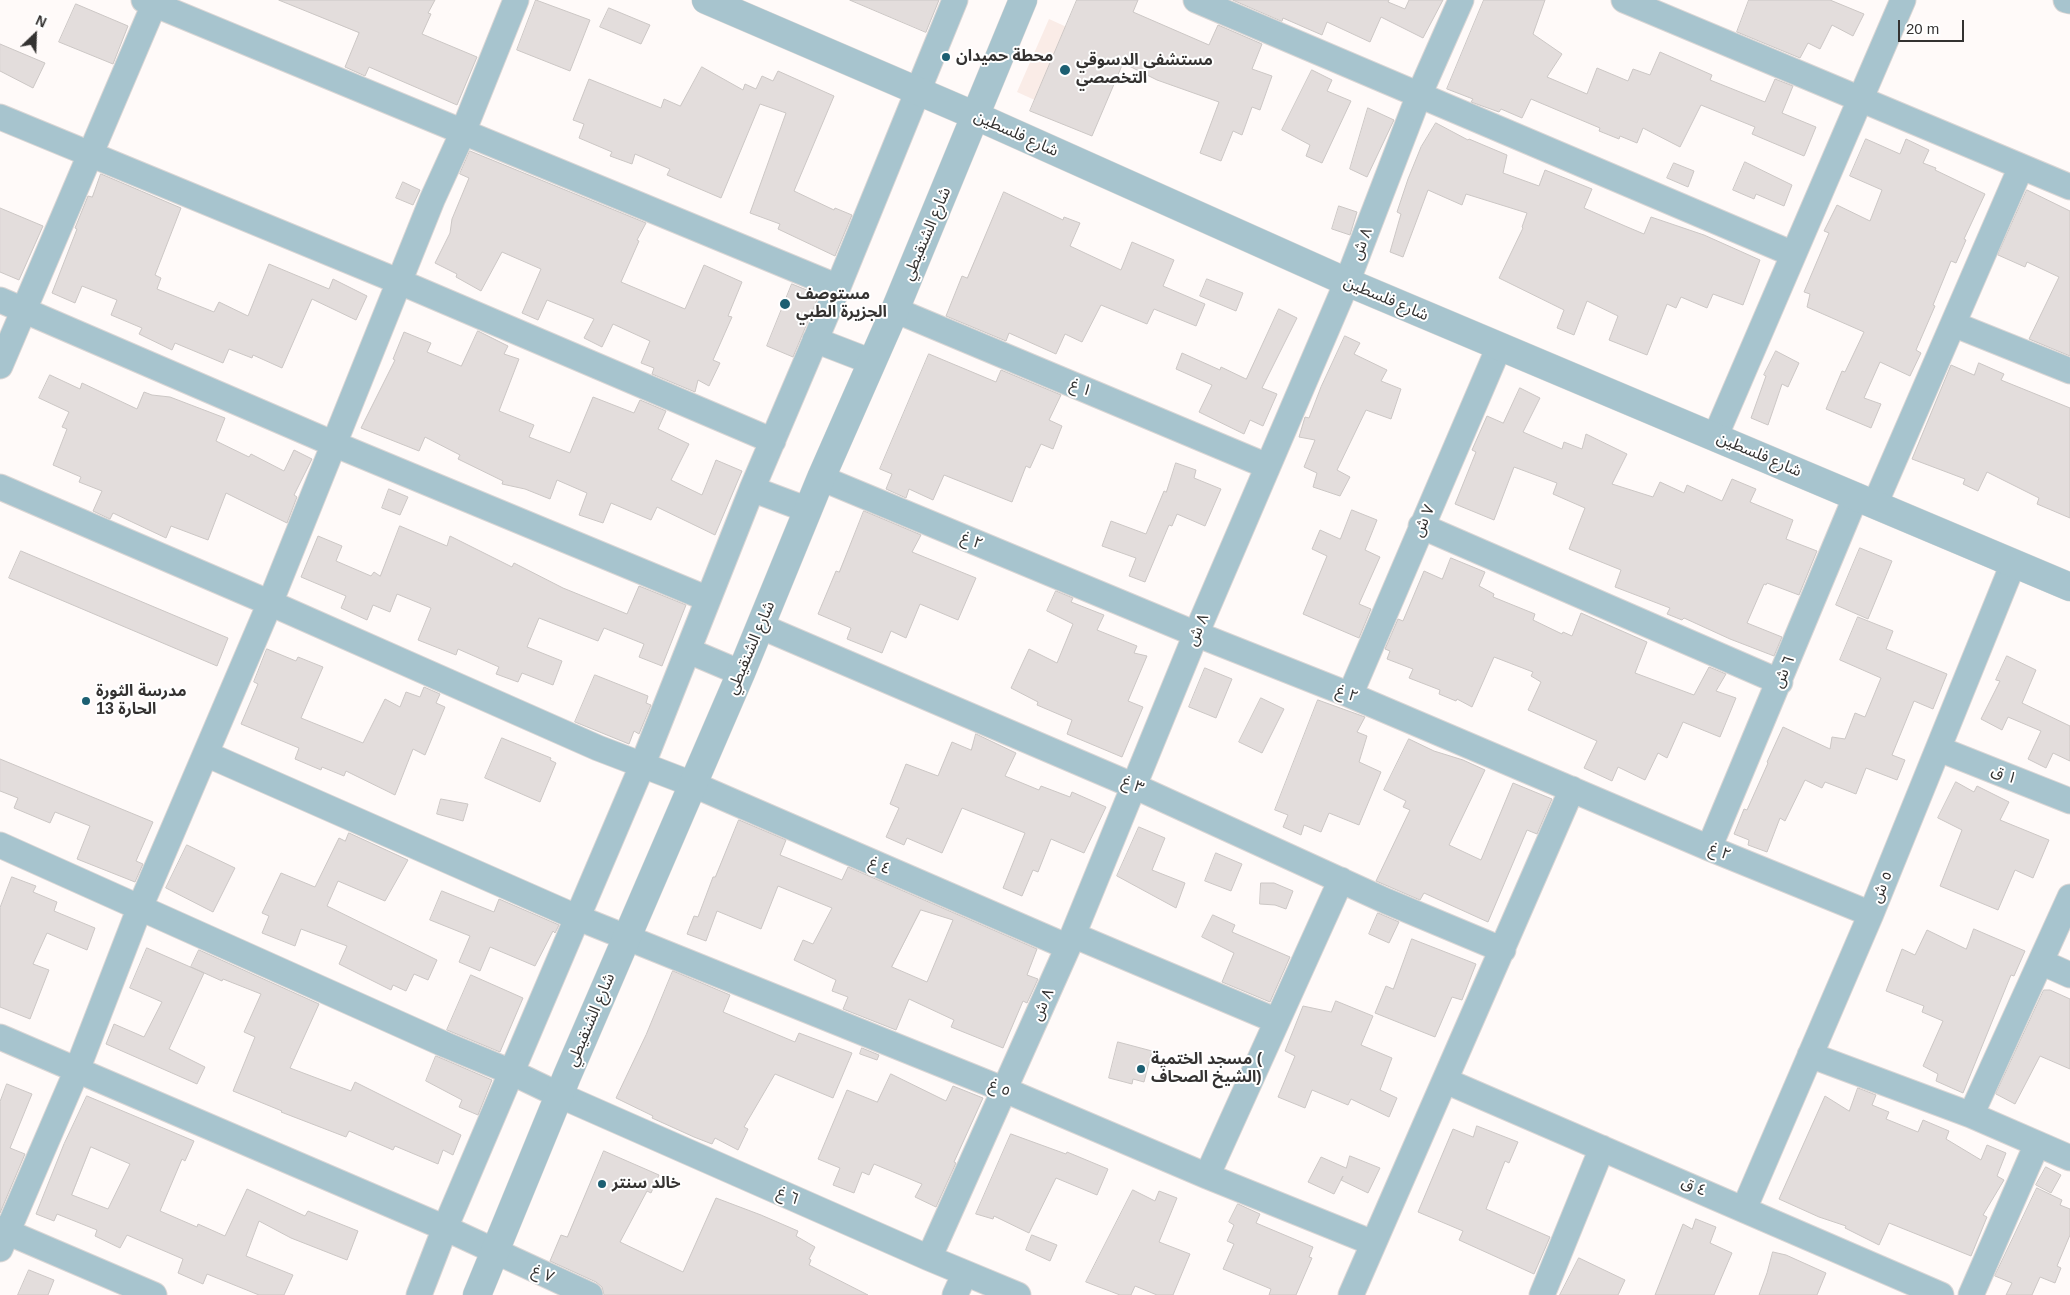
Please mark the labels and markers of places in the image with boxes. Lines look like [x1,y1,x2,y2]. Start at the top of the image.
place label: محطة حميدان [956,47,1053,67]
marker: محطة حميدان [940,51,952,63]
place label: مستشفى الدسوقي التخصصي [1076,51,1213,89]
marker: مستشفى الدسوقي التخصصي [1058,63,1072,77]
place label: مستوصف الجزيرة الطبي [796,285,887,323]
marker: مستوصف الجزيرة الطبي [778,297,792,311]
place label: مدرسة الثورة الحارة 13 [96,682,187,720]
marker: مدرسة الثورة الحارة 13 [80,695,92,707]
place label: مسجد الختمية ( الشيخ الصحاف) [1151,1050,1262,1088]
marker: مسجد الختمية ( الشيخ الصحاف) [1135,1063,1147,1075]
place label: خالد سنتر [612,1174,681,1194]
marker: خالد سنتر [596,1178,608,1190]

